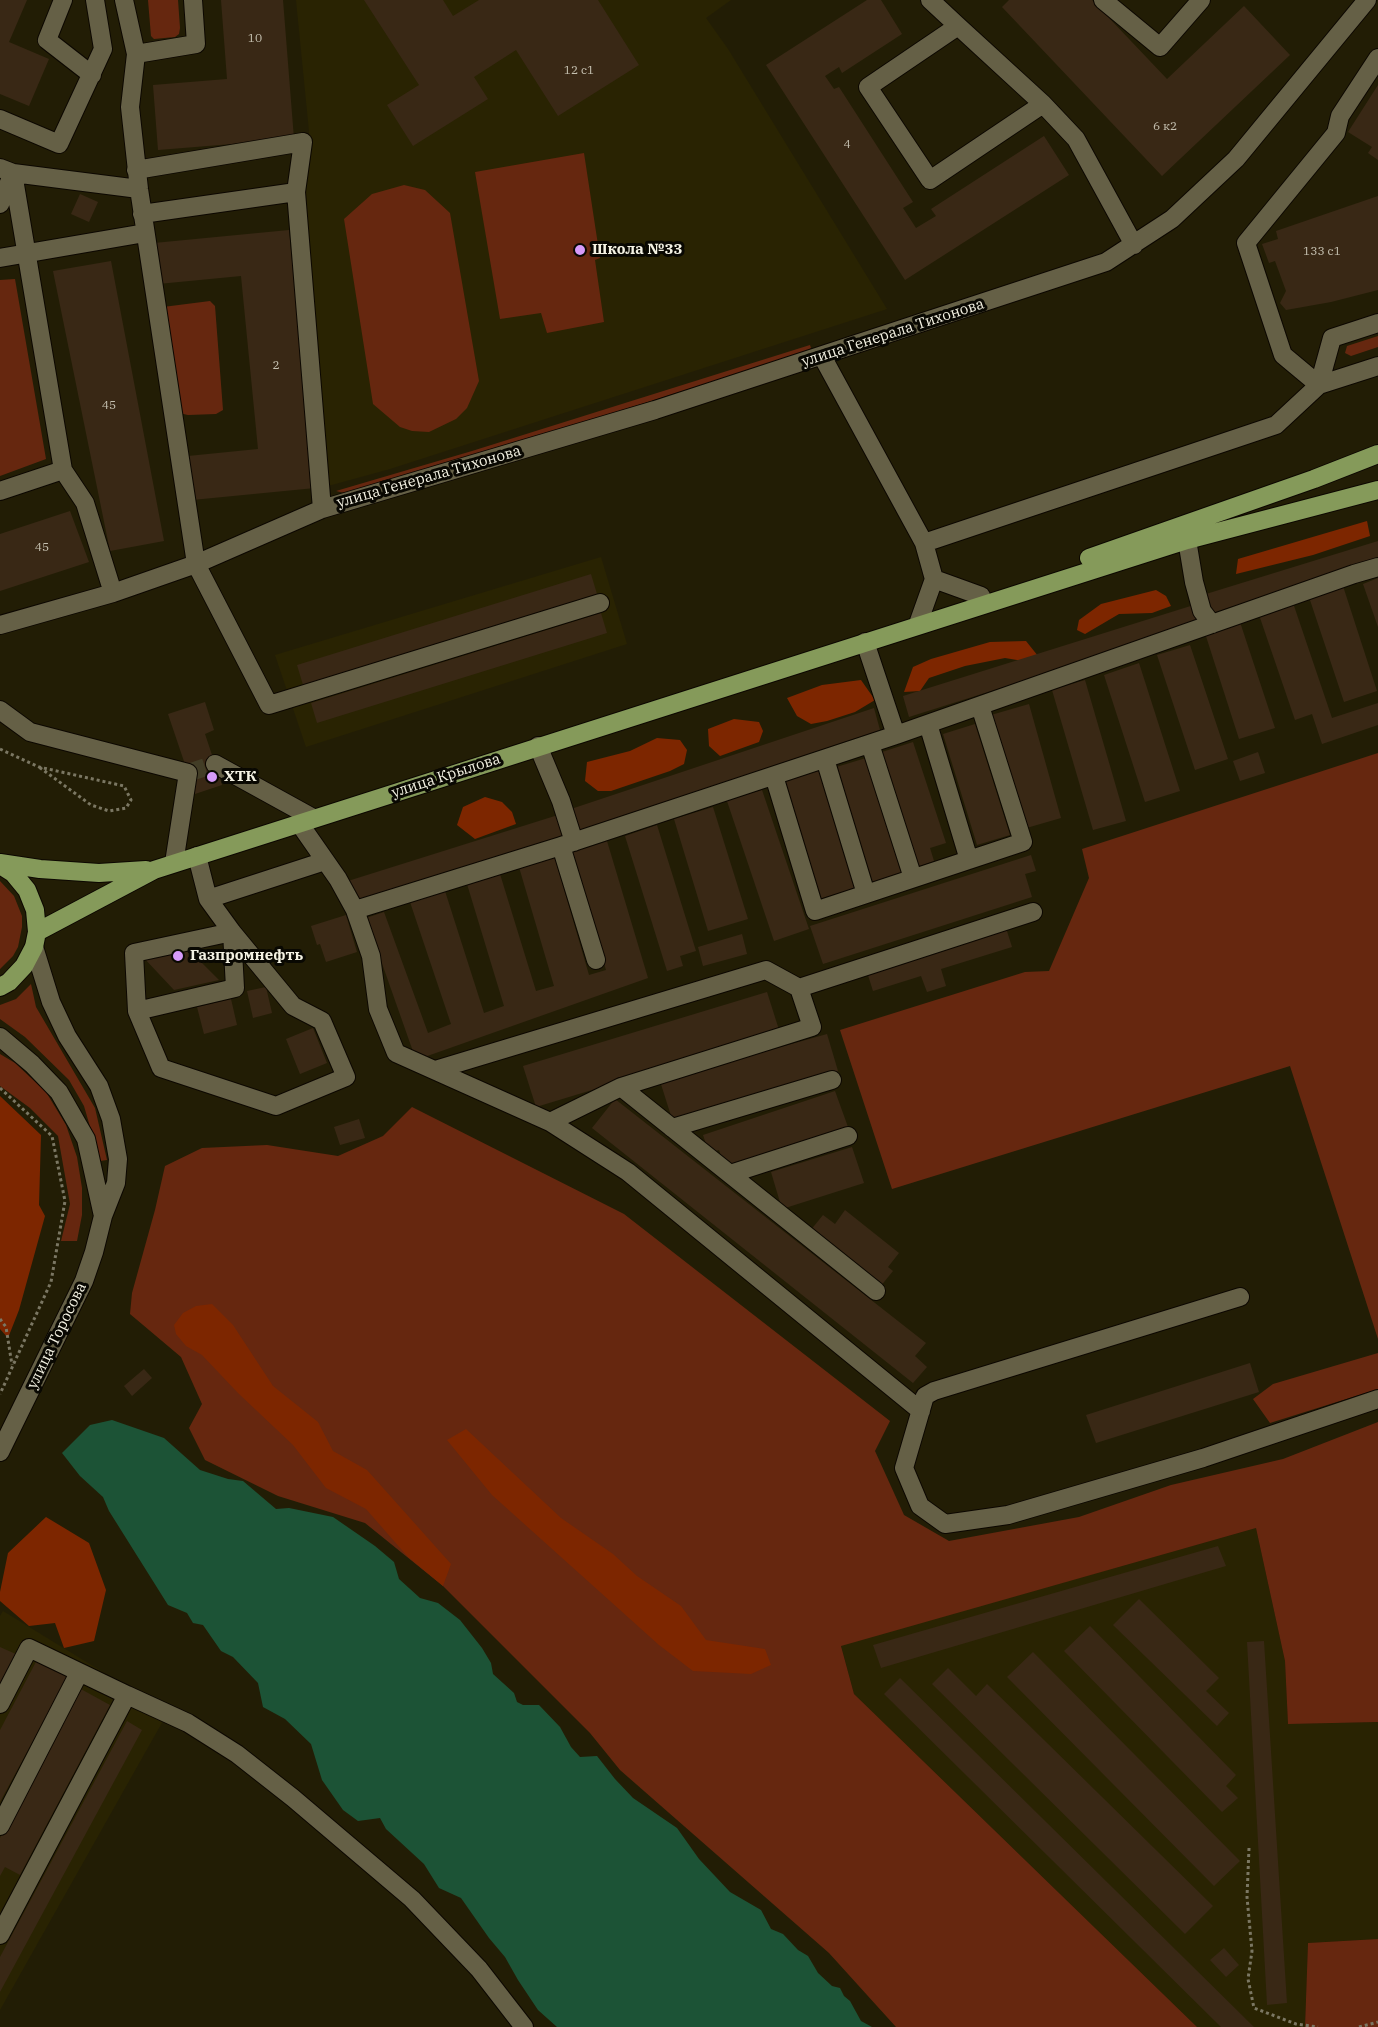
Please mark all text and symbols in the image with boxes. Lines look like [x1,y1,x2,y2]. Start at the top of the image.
house number: 10 [248,32,262,46]
house number: 12 с1 [564,64,594,78]
house number: 6 к2 [1153,120,1177,134]
house number: 4 [843,138,851,152]
place label: Школа №33 [592,241,682,259]
marker: Школа №33 [573,243,587,257]
house number: 133 с1 [1303,245,1341,259]
street label: улица Генерала Тихонова [799,295,987,371]
house number: 2 [272,359,280,373]
house number: 45 [102,399,116,413]
street label: улица Генерала Тихонова [335,442,523,512]
house number: 45 [35,541,49,555]
street label: улица Крылова [389,750,503,802]
place label: ХТК [224,768,257,786]
marker: ХТК [205,770,219,784]
place label: Газпромнефть [190,947,303,965]
marker: Газпромнефть [171,949,185,963]
street label: улица Торосова [23,1280,91,1392]

